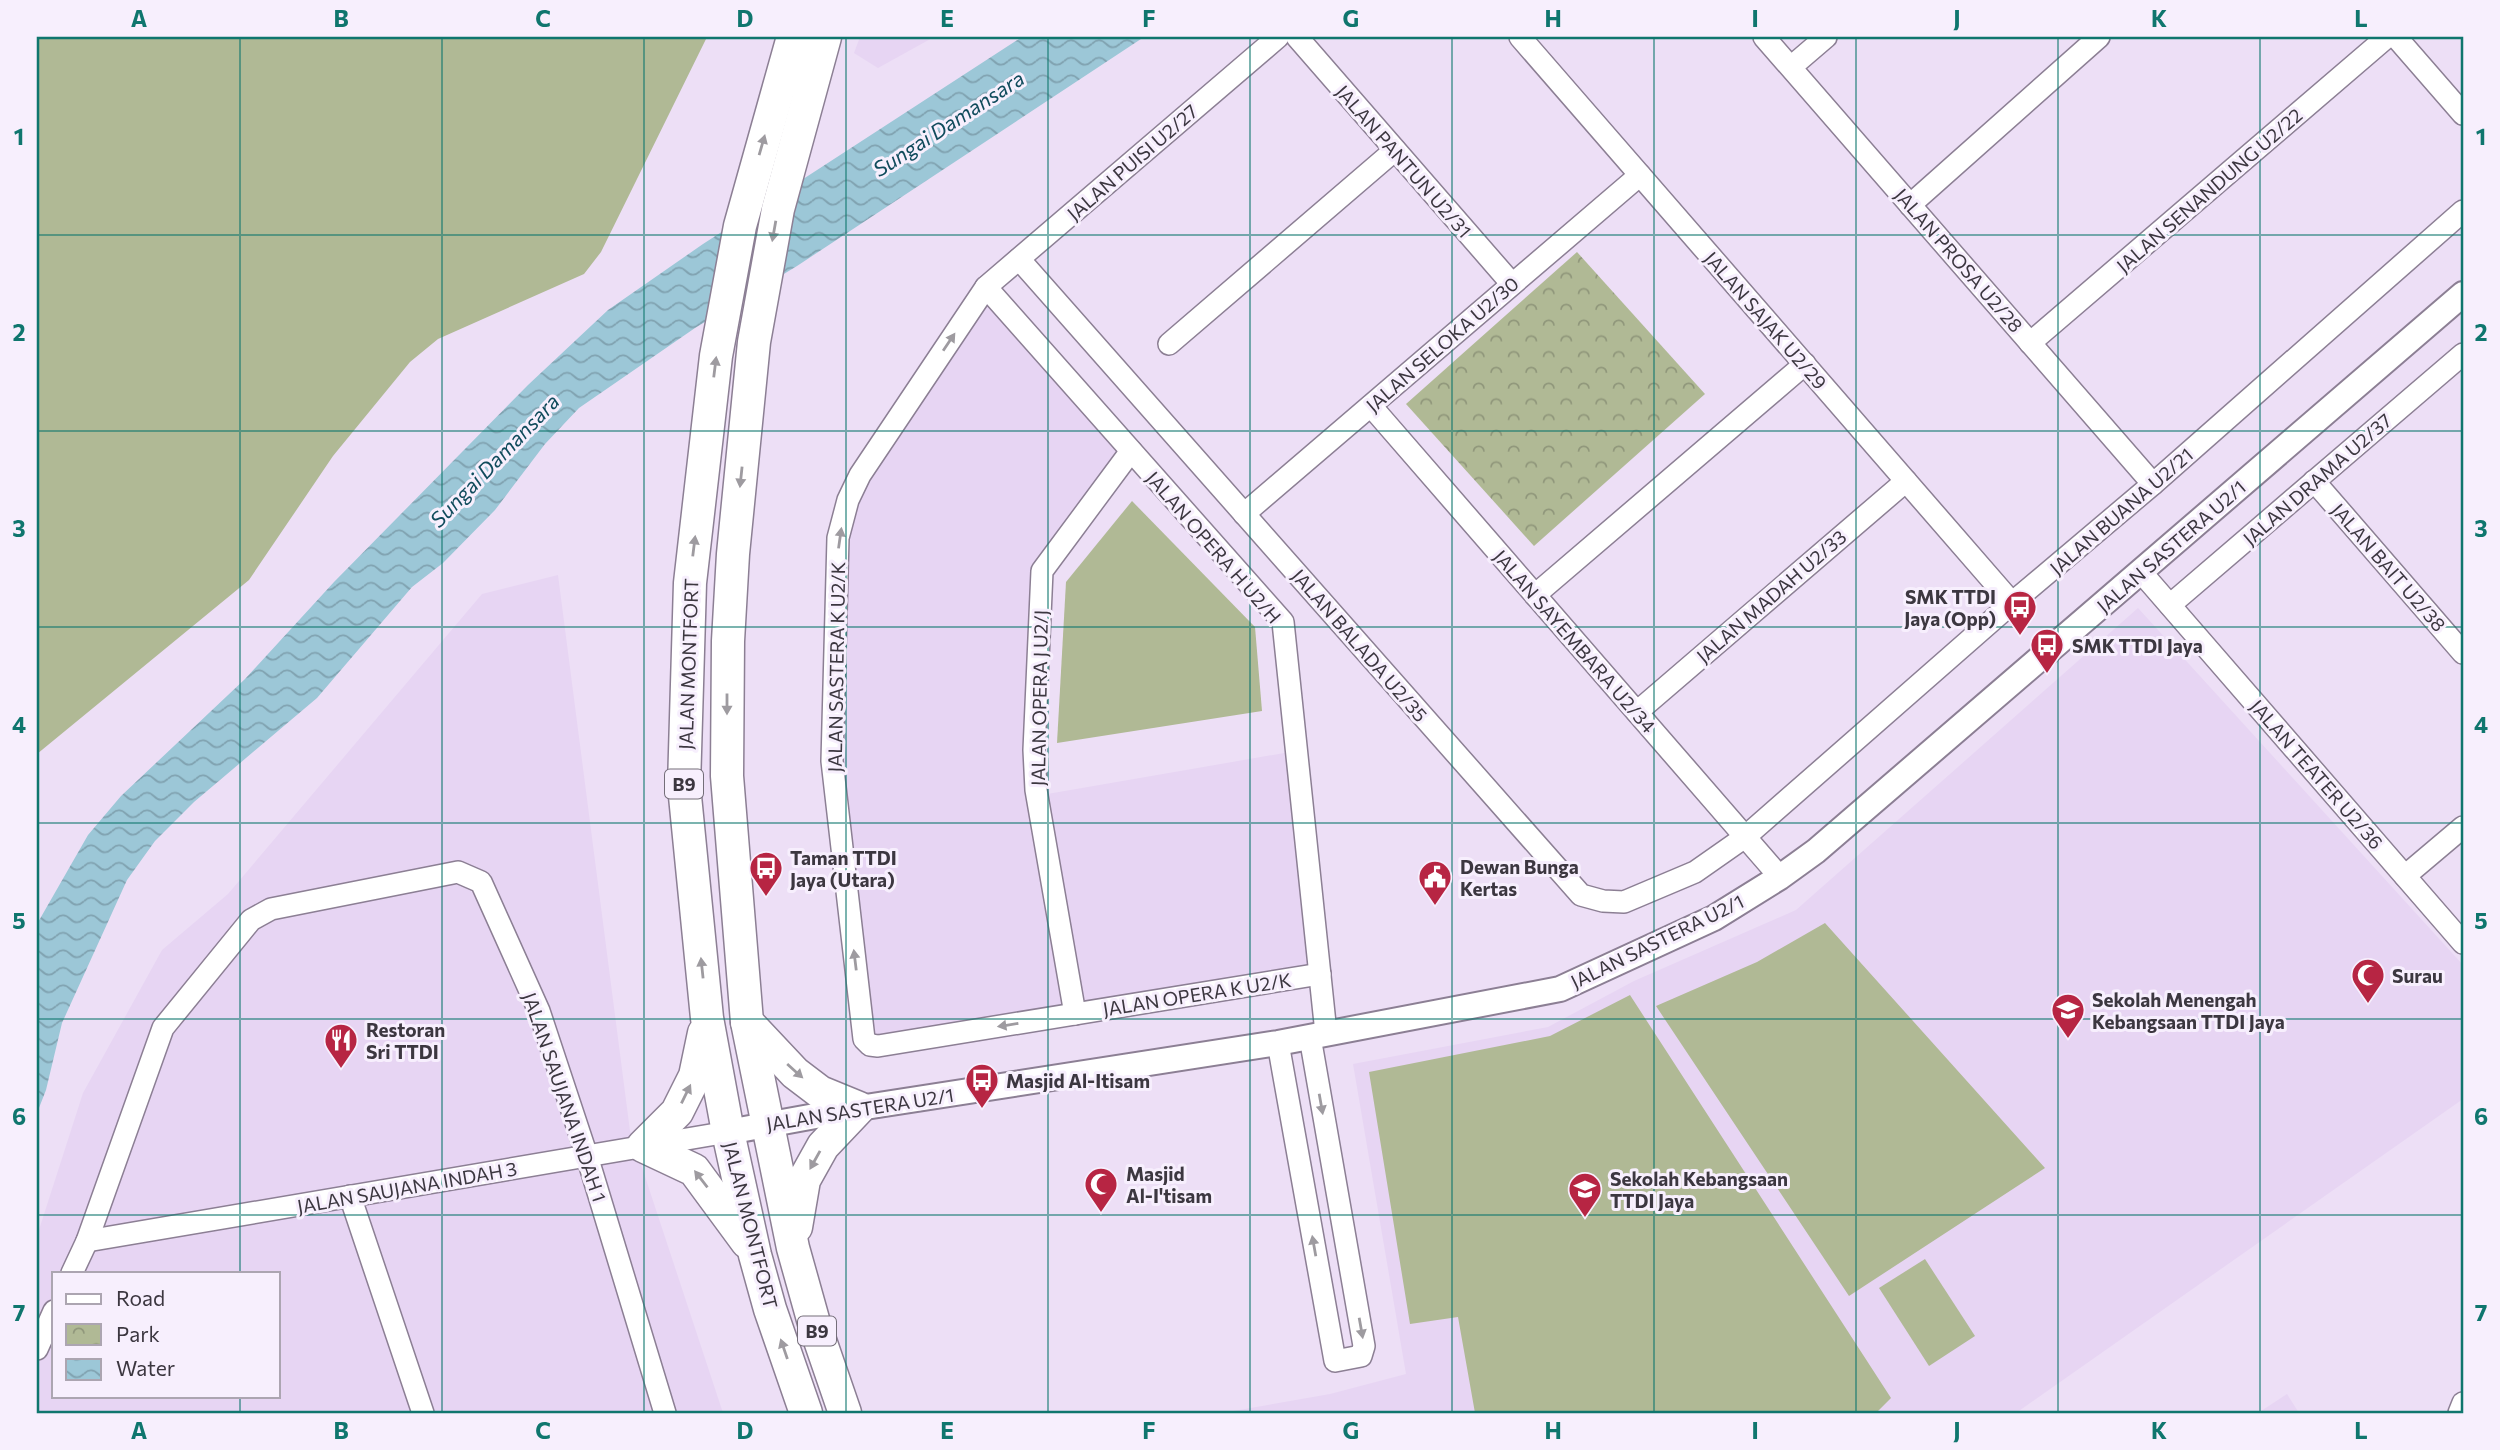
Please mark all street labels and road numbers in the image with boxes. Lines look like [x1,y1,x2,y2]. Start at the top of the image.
street label: JALAN PANTUN U2/31 [1331,80,1477,242]
street label: JALAN PUISI U2/27 [1062,99,1202,225]
street label: JALAN SENANDUNG U2/22 [2111,103,2307,277]
street label: JALAN PROSA U2/28 [1890,183,2028,337]
street label: JALAN SAJAK U2/29 [1700,247,1832,393]
street label: JALAN SELOKA U2/30 [1361,271,1523,417]
street label: JALAN DRAMA U2/37 [2238,408,2396,550]
street label: JALAN BUANA U2/21 [2045,443,2197,579]
street label: JALAN OPERA H U2/H [1142,466,1286,628]
street label: JALAN SASTERA U2/1 [2092,475,2250,617]
street label: JALAN BAIT U2/38 [2327,498,2451,636]
street label: JALAN MADAH U2/33 [1691,525,1851,667]
street label: JALAN SAYEMBARA U2/34 [1489,545,1661,737]
street label: JALAN SASTERA K U2/K [823,561,849,773]
street label: JALAN BALADA U2/35 [1287,564,1433,726]
street label: JALAN MONTFORT [674,578,702,750]
street label: JALAN OPERA J U2/J [1026,610,1052,786]
street label: JALAN TEATER U2/36 [2246,695,2388,853]
road number: B9 [665,770,703,798]
street label: JALAN SASTERA U2/1 [1567,889,1747,993]
street label: JALAN OPERA K U2/K [1101,968,1293,1020]
street label: JALAN SAUJANA INDAH 1 [518,989,612,1205]
street label: JALAN SASTERA U2/1 [765,1083,955,1135]
street label: JALAN MONTFORT [719,1139,783,1311]
street label: JALAN SAUJANA INDAH 3 [295,1156,519,1218]
road number: B9 [798,1316,836,1346]

